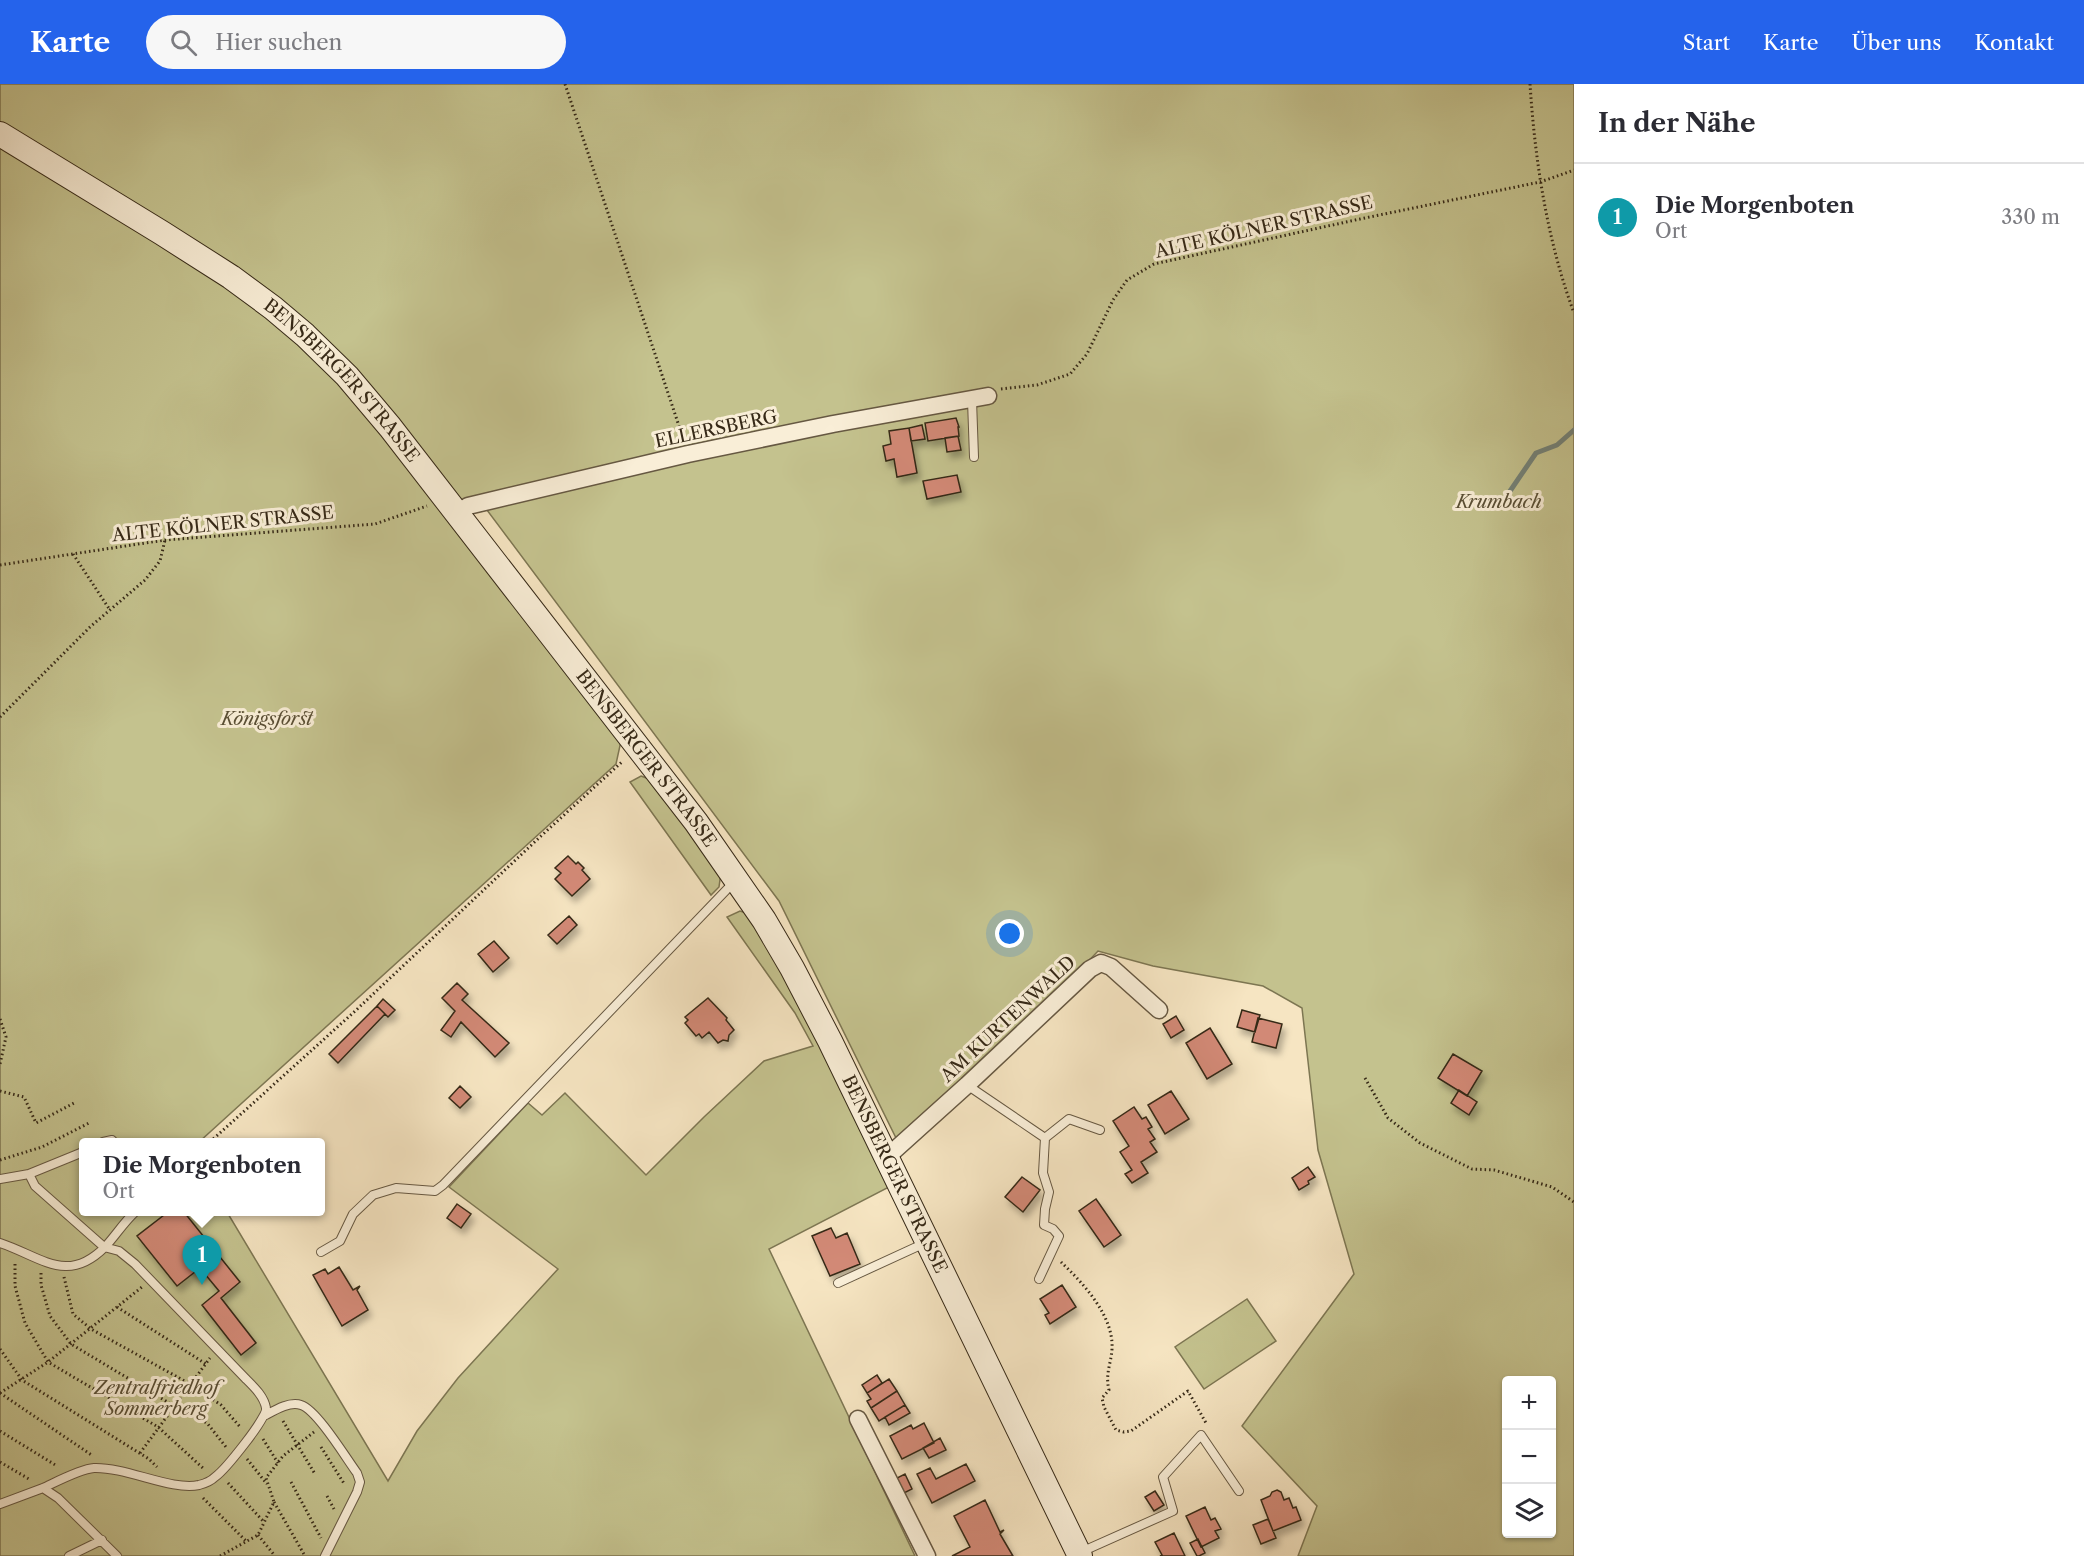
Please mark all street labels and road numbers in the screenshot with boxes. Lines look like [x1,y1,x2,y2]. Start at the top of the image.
street label: ALTE KÖLNER STRASSE [1152,190,1375,263]
street label: BENSBERGER STRASSE [260,294,424,467]
street label: ELLERSBERG [653,405,780,453]
street label: ALTE KÖLNER STRASSE [110,500,335,547]
street label: BENSBERGER STRASSE [571,665,721,851]
street label: AM KURTENWALD [936,951,1080,1088]
street label: BENSBERGER STRASSE [837,1072,952,1277]

